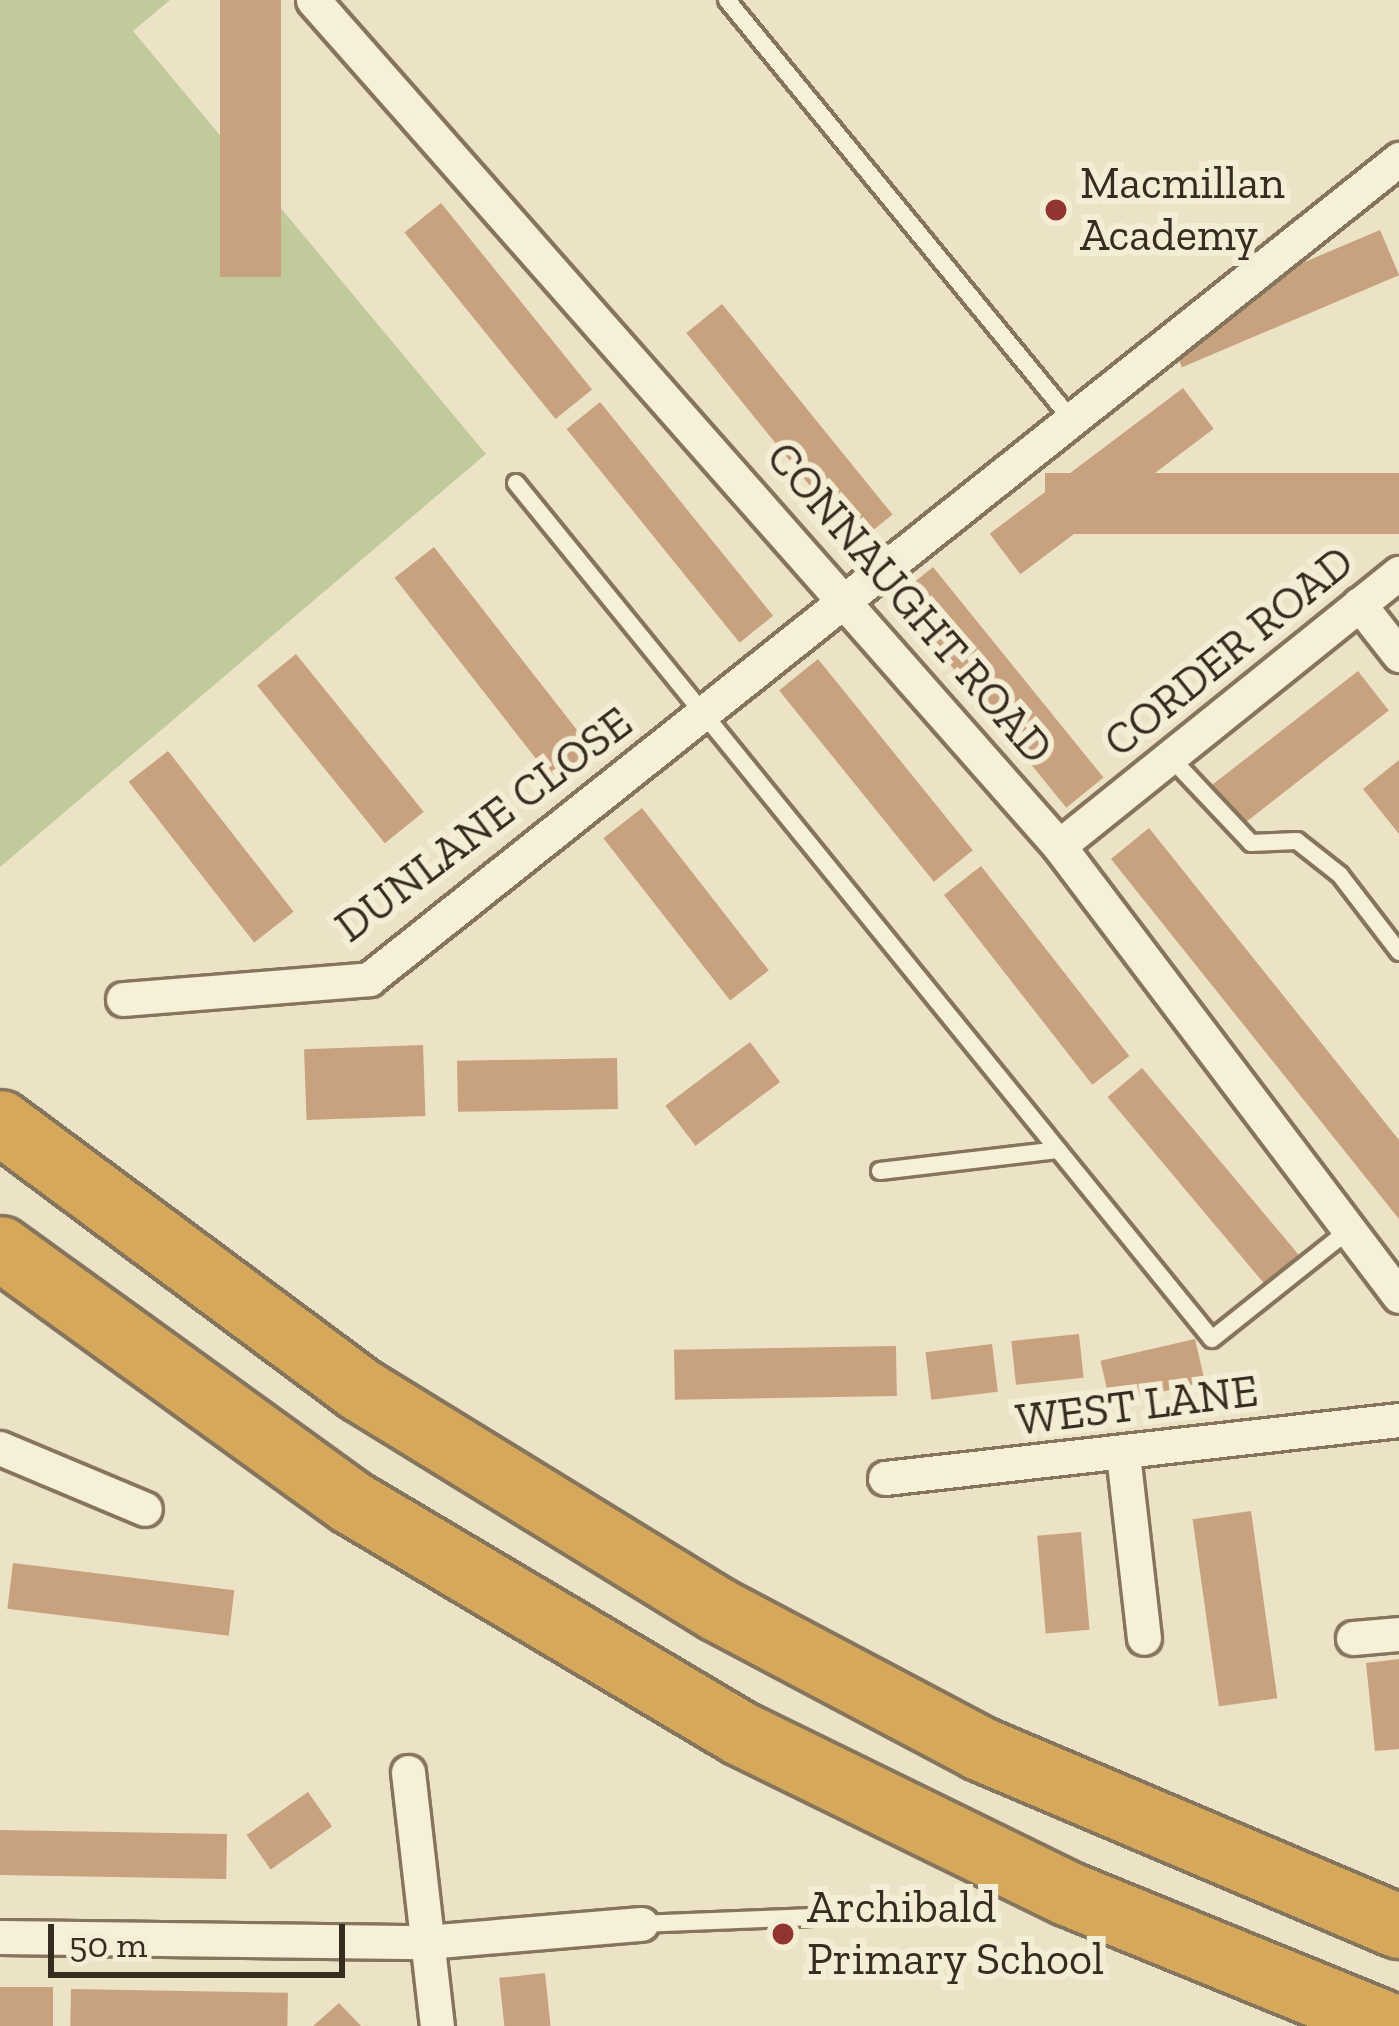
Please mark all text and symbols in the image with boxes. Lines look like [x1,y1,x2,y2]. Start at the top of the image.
place label: Macmillan Academy [1080,157,1285,263]
marker: Macmillan Academy [1043,197,1069,223]
street label: CONNAUGHT ROAD [754,431,1064,775]
street label: CORDER ROAD [1094,535,1364,769]
street label: DUNLANE CLOSE [325,696,643,954]
street label: WEST LANE [1013,1364,1261,1448]
place label: Archibald Primary School [807,1881,1105,1987]
scale bar [54,1900,351,1974]
marker: Archibald Primary School [770,1921,796,1947]
text: 50 m [69,1923,147,1966]

